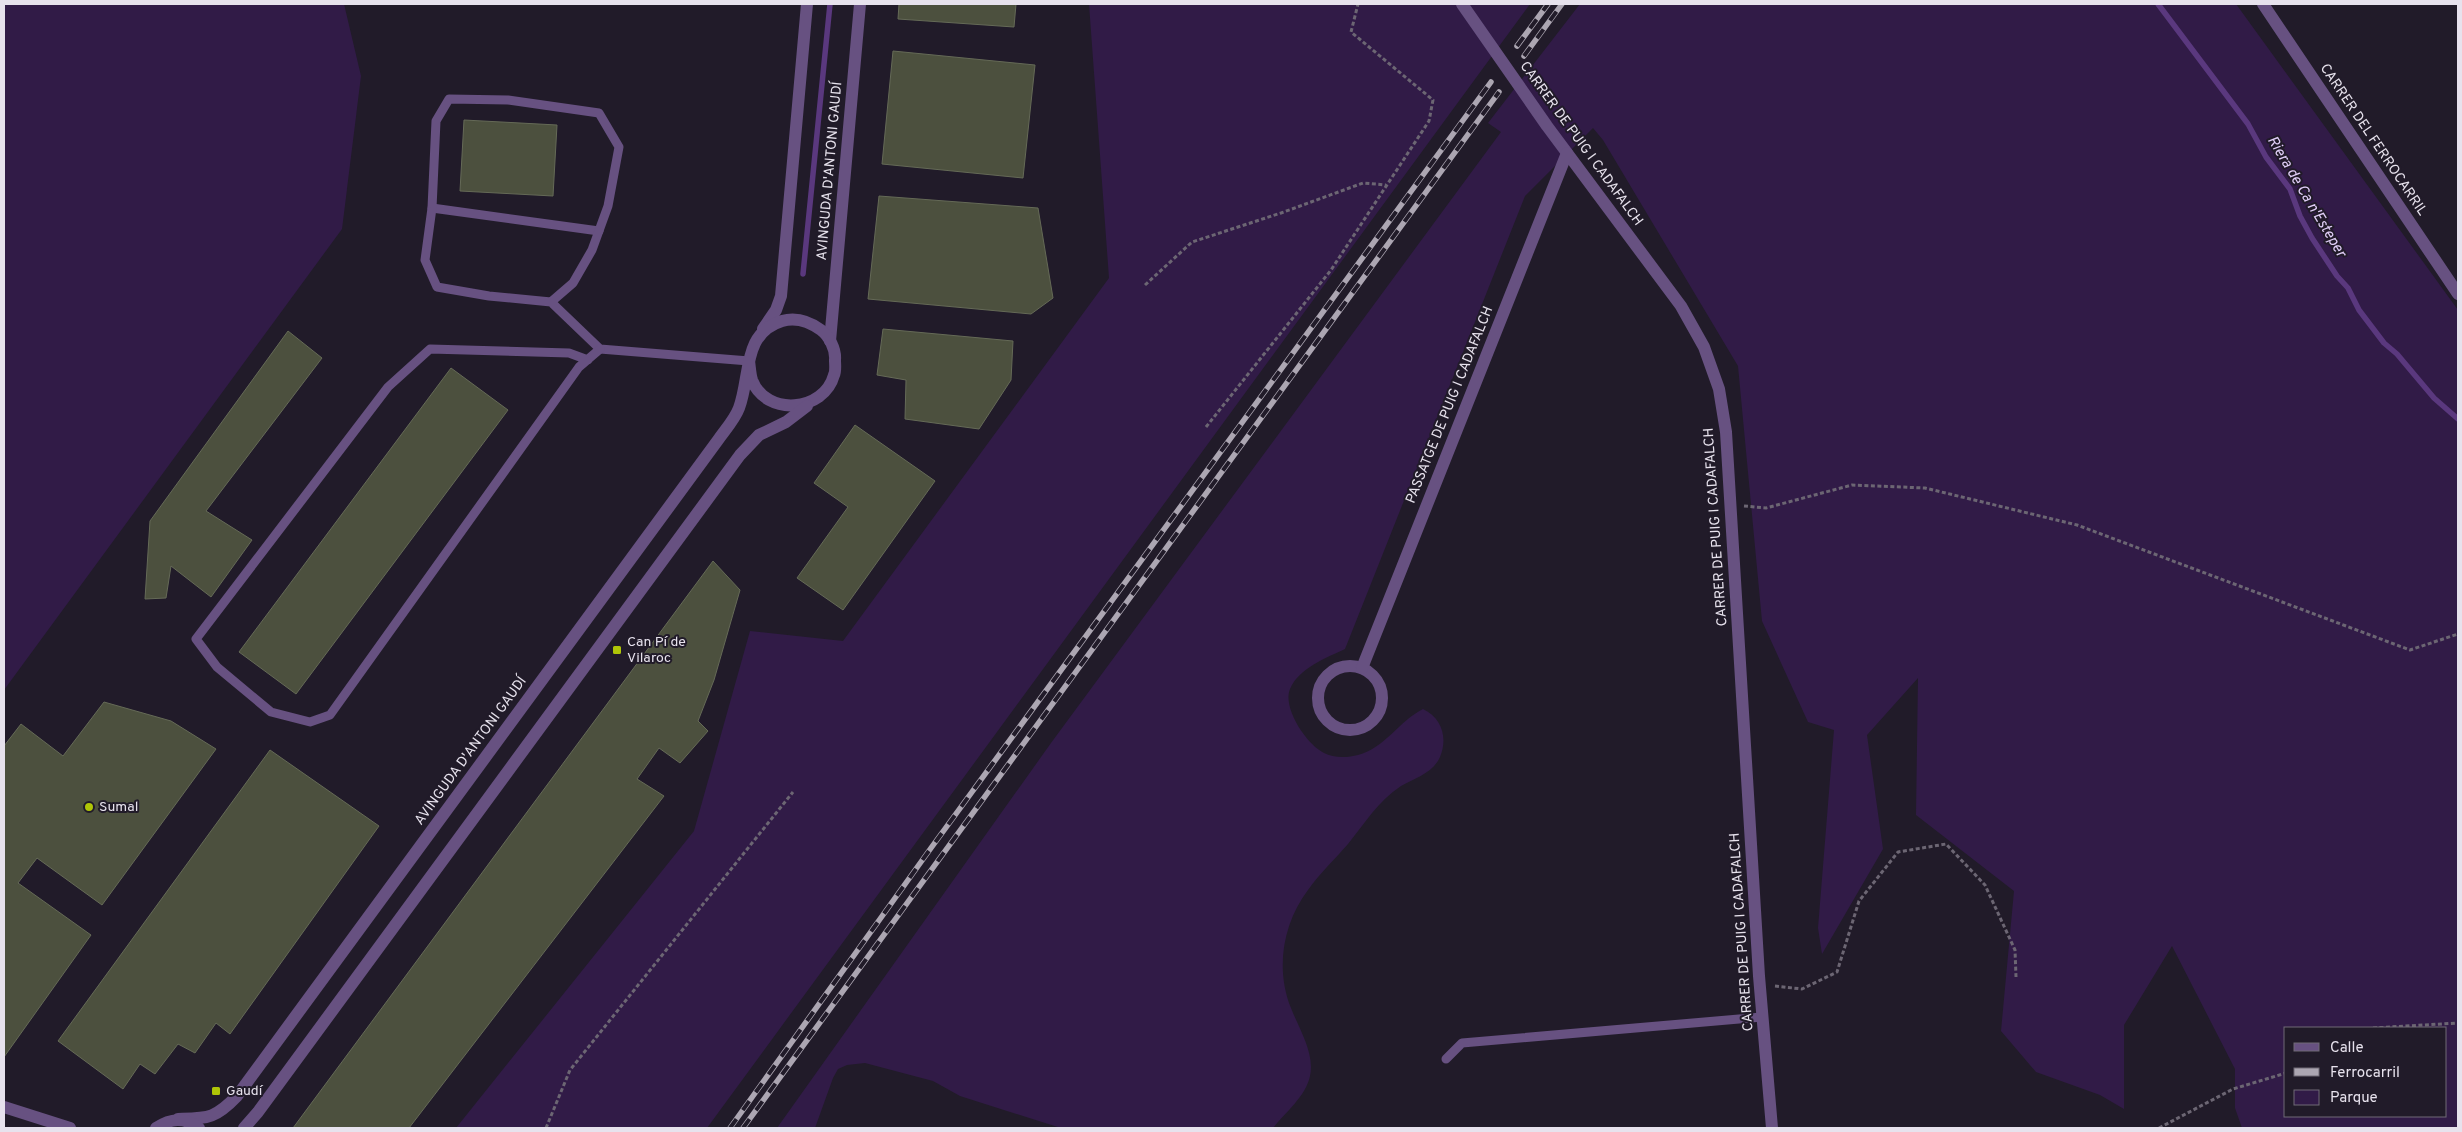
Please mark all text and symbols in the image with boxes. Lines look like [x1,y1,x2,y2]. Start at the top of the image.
street label: CARRER DE PUIG I CADAFALCH [1516,59,1646,229]
street label: CARRER DEL FERROCARRIL [2316,61,2430,219]
street label: AVINGUDA D'ANTONI GAUDÍ [813,80,846,261]
water label: Riera de Ca n'Esteper [2262,133,2350,262]
street label: PASSATGE DE PUIG I CADAFALCH [1403,304,1497,506]
street label: CARRER DE PUIG I CADAFALCH [1701,427,1731,627]
place label: Can Pí de Vilaroc [627,634,686,667]
marker: Can Pí de Vilaroc [611,644,623,656]
street label: AVINGUDA D'ANTONI GAUDÍ [411,672,531,829]
place label: Sumal [99,799,138,816]
marker: Sumal [83,801,95,813]
street label: CARRER DE PUIG I CADAFALCH [1727,832,1757,1032]
legend [2284,1027,2447,1117]
text: Calle [2330,1039,2364,1058]
text: Ferrocarril [2330,1064,2400,1083]
place label: Gaudí [226,1083,264,1100]
marker: Gaudí [210,1085,222,1097]
text: Parque [2330,1089,2378,1108]

